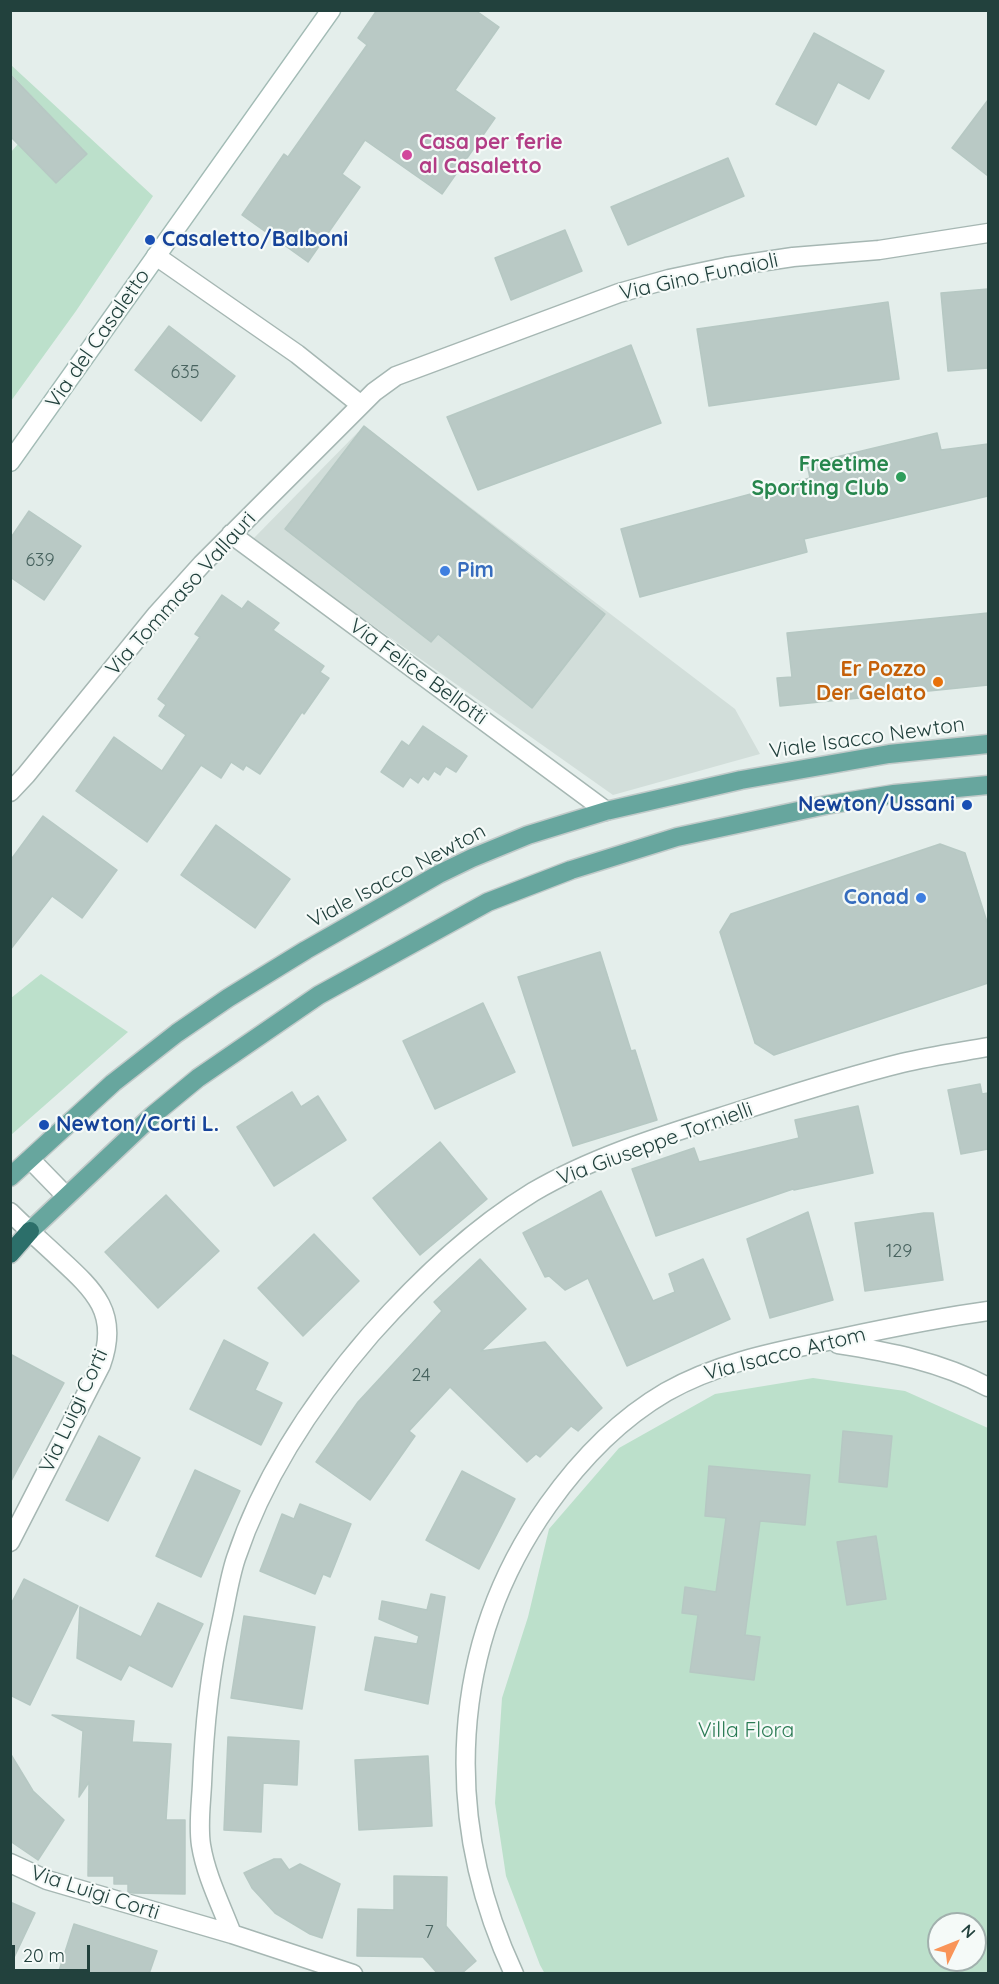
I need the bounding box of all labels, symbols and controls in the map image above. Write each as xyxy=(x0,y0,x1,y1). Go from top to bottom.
place label: Casa per ferie al Casaletto xyxy=(419,130,563,180)
marker: Casa per ferie al Casaletto xyxy=(400,148,414,162)
place label: Casaletto/Balboni xyxy=(162,227,348,253)
marker: Casaletto/Balboni xyxy=(143,233,157,247)
street label: Via Gino Funaioli xyxy=(617,248,781,306)
street label: Via del Casaletto xyxy=(40,264,156,414)
house number: 635 xyxy=(171,362,199,384)
place label: Freetime Sporting Club xyxy=(751,452,889,502)
marker: Freetime Sporting Club xyxy=(894,470,908,484)
street label: Via Tommaso Vallauri xyxy=(101,507,261,681)
house number: 639 xyxy=(25,550,55,572)
place label: Pim xyxy=(457,558,494,584)
marker: Pim xyxy=(438,564,452,578)
street label: Via Felice Bellotti xyxy=(344,613,492,731)
place label: Er Pozzo Der Gelato xyxy=(816,657,926,707)
marker: Er Pozzo Der Gelato xyxy=(931,675,945,689)
street label: Viale Isacco Newton xyxy=(768,712,966,764)
place label: Newton/Ussani xyxy=(798,792,955,818)
marker: Newton/Ussani xyxy=(960,798,974,812)
street label: Viale Isacco Newton xyxy=(304,819,490,933)
place label: Conad xyxy=(844,885,909,911)
marker: Conad xyxy=(914,891,928,905)
street label: Via Giuseppe Tornielli xyxy=(554,1097,756,1191)
place label: Newton/Corti L. xyxy=(56,1112,219,1138)
marker: Newton/Corti L. xyxy=(37,1118,51,1132)
house number: 129 xyxy=(886,1241,912,1263)
street label: Via Isacco Artom xyxy=(702,1322,868,1386)
street label: Via Luigi Corti xyxy=(34,1345,114,1477)
house number: 24 xyxy=(411,1365,431,1387)
park label: Villa Flora xyxy=(698,1718,794,1744)
street label: Via Luigi Corti xyxy=(27,1860,163,1926)
north arrow xyxy=(927,1912,987,1972)
text: N xyxy=(957,1920,980,1942)
house number: 7 xyxy=(424,1922,434,1944)
scale bar xyxy=(15,1933,93,1971)
text: 20 m xyxy=(23,1944,65,1967)

